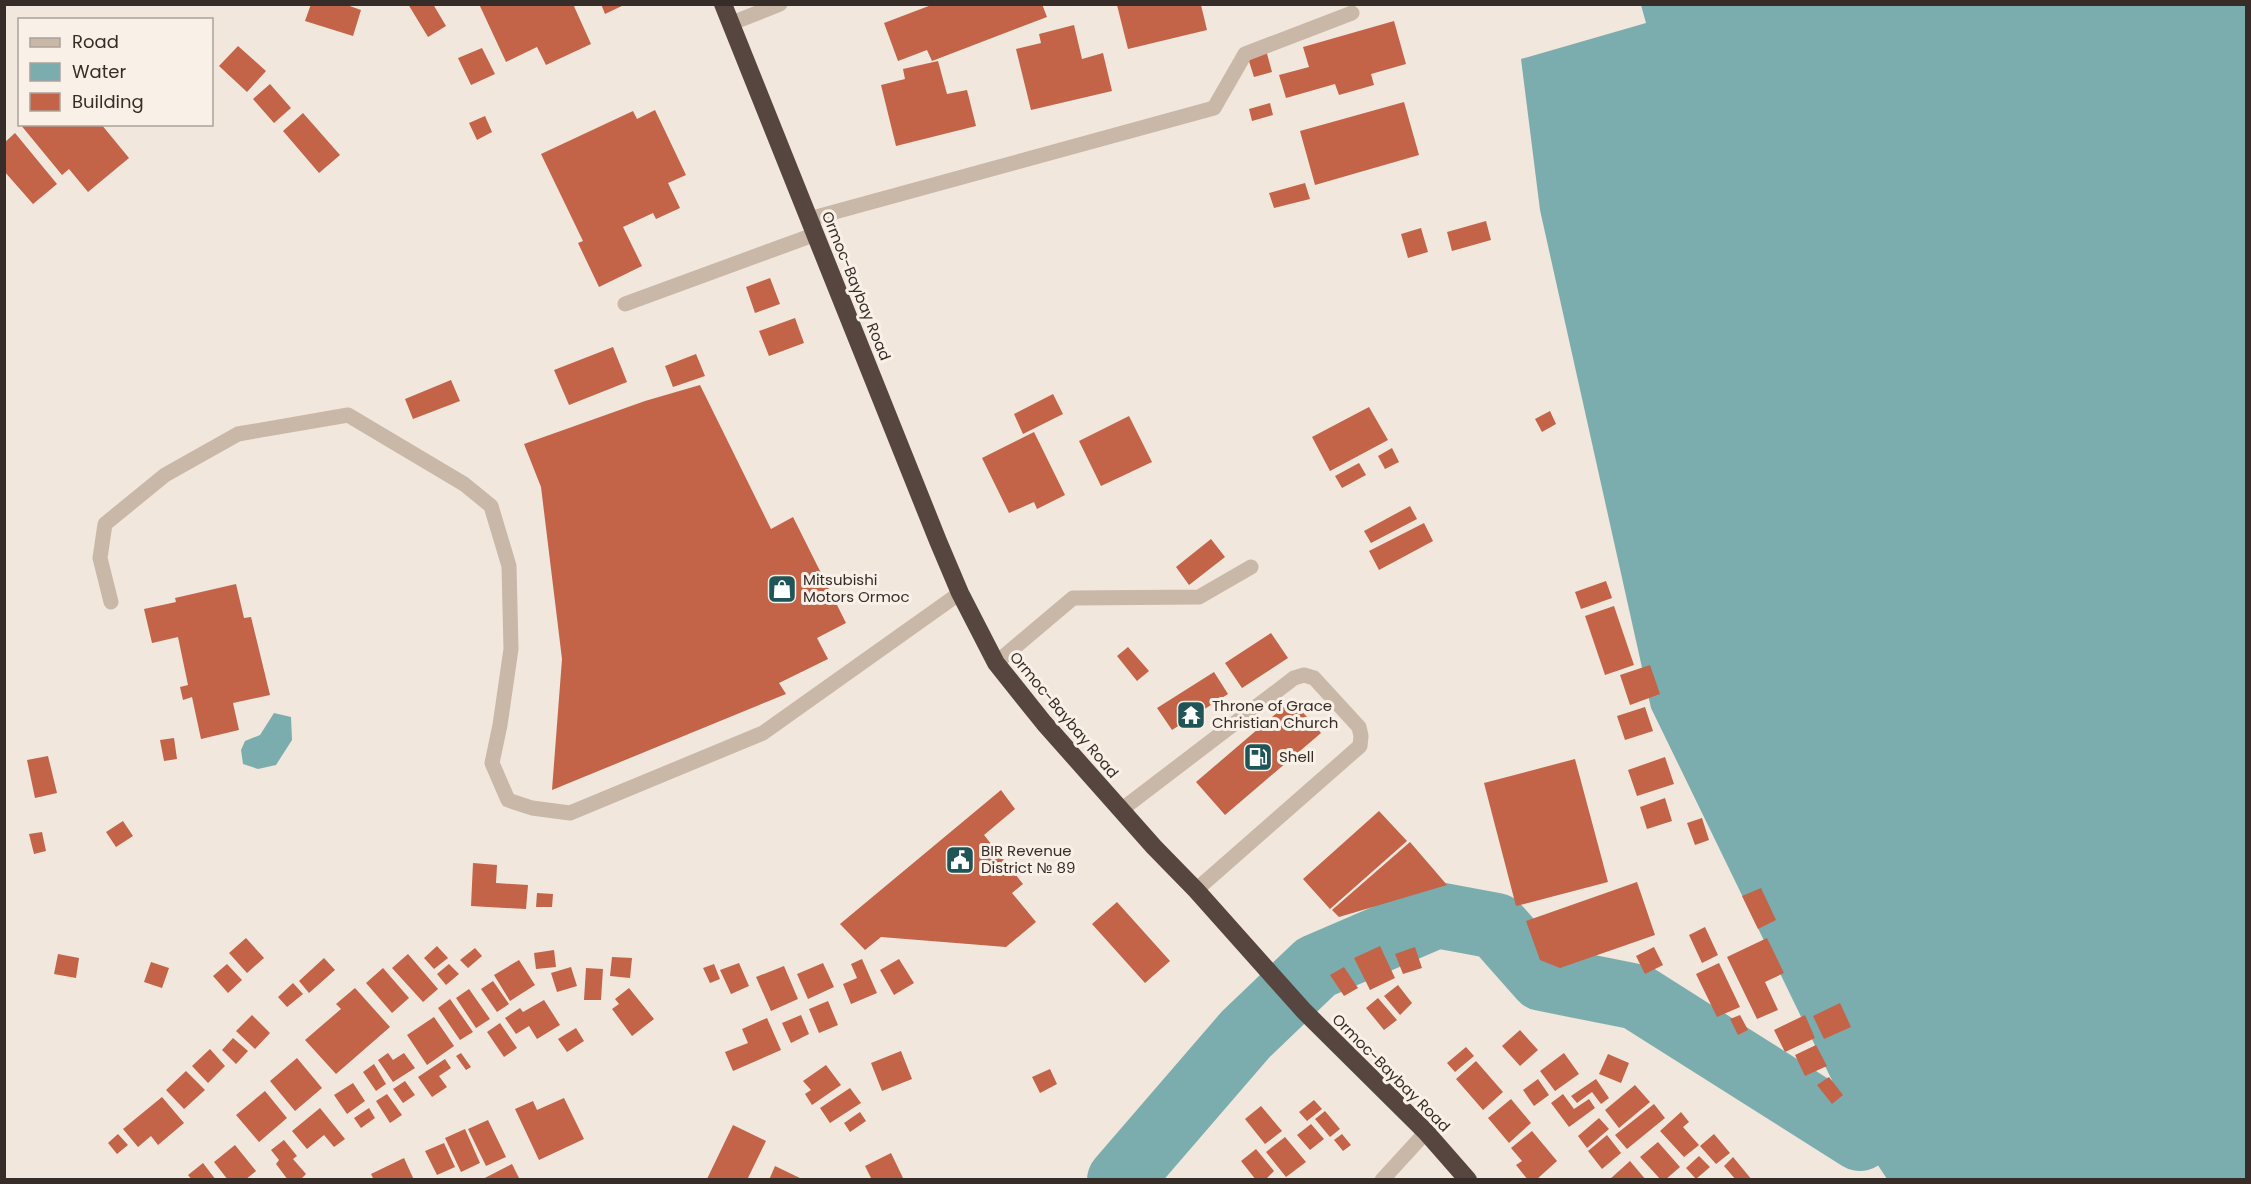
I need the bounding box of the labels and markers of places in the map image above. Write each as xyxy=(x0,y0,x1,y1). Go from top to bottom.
place label: Mitsubishi Motors Ormoc xyxy=(803,569,910,607)
shop icon: Mitsubishi Motors Ormoc xyxy=(766,573,798,605)
place label: Throne of Grace Christian Church xyxy=(1212,695,1338,733)
temple icon: Throne of Grace Christian Church xyxy=(1175,699,1207,731)
fuel station icon: Shell xyxy=(1242,741,1274,773)
place label: Shell xyxy=(1279,746,1314,767)
place label: BIR Revenue District № 89 xyxy=(981,840,1075,878)
public building icon: BIR Revenue District № 89 xyxy=(944,844,976,876)

